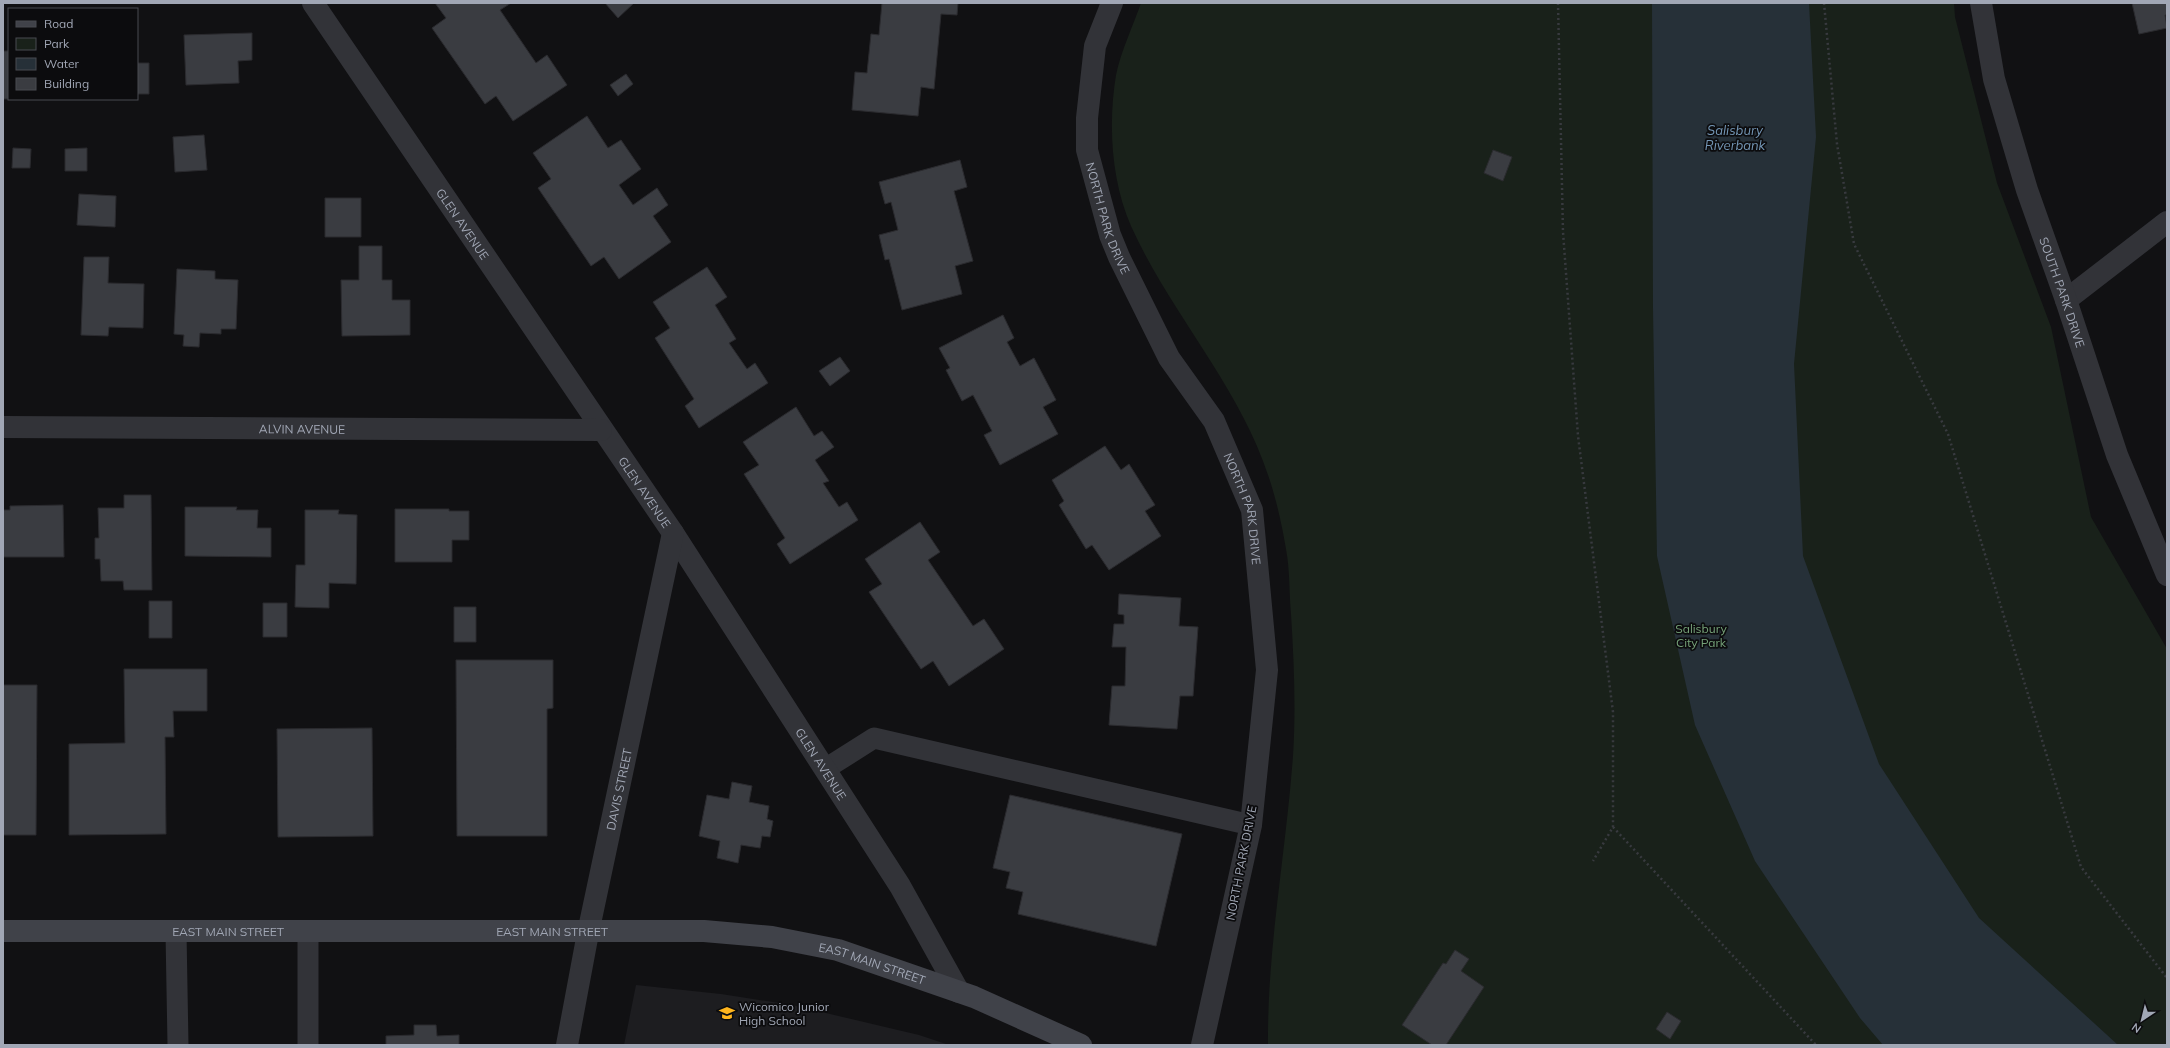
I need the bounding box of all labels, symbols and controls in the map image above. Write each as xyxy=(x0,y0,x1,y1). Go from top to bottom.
legend xyxy=(8,8,138,100)
text: Road xyxy=(44,16,73,31)
text: Park xyxy=(44,36,70,51)
text: Water xyxy=(44,56,80,71)
text: Building xyxy=(44,76,89,91)
water label: Salisbury Riverbank xyxy=(1705,122,1766,153)
street label: NORTH PARK DRIVE xyxy=(1083,161,1134,276)
street label: GLEN AVENUE xyxy=(434,185,493,262)
street label: SOUTH PARK DRIVE xyxy=(2037,235,2089,349)
street label: ALVIN AVENUE xyxy=(259,421,345,436)
street label: NORTH PARK DRIVE xyxy=(1221,450,1265,565)
street label: GLEN AVENUE xyxy=(616,453,675,530)
park label: Salisbury City Park xyxy=(1675,621,1727,650)
street label: GLEN AVENUE xyxy=(793,725,850,803)
street label: DAVIS STREET xyxy=(603,746,635,831)
street label: NORTH PARK DRIVE xyxy=(1223,804,1259,922)
street label: EAST MAIN STREET xyxy=(172,924,285,939)
street label: EAST MAIN STREET xyxy=(496,924,609,939)
street label: EAST MAIN STREET xyxy=(818,939,928,987)
place label: Wicomico Junior High School xyxy=(739,999,830,1028)
north arrow xyxy=(2122,1000,2162,1040)
school or university icon: Wicomico Junior High School xyxy=(718,1004,736,1022)
text: N xyxy=(2129,1020,2144,1036)

